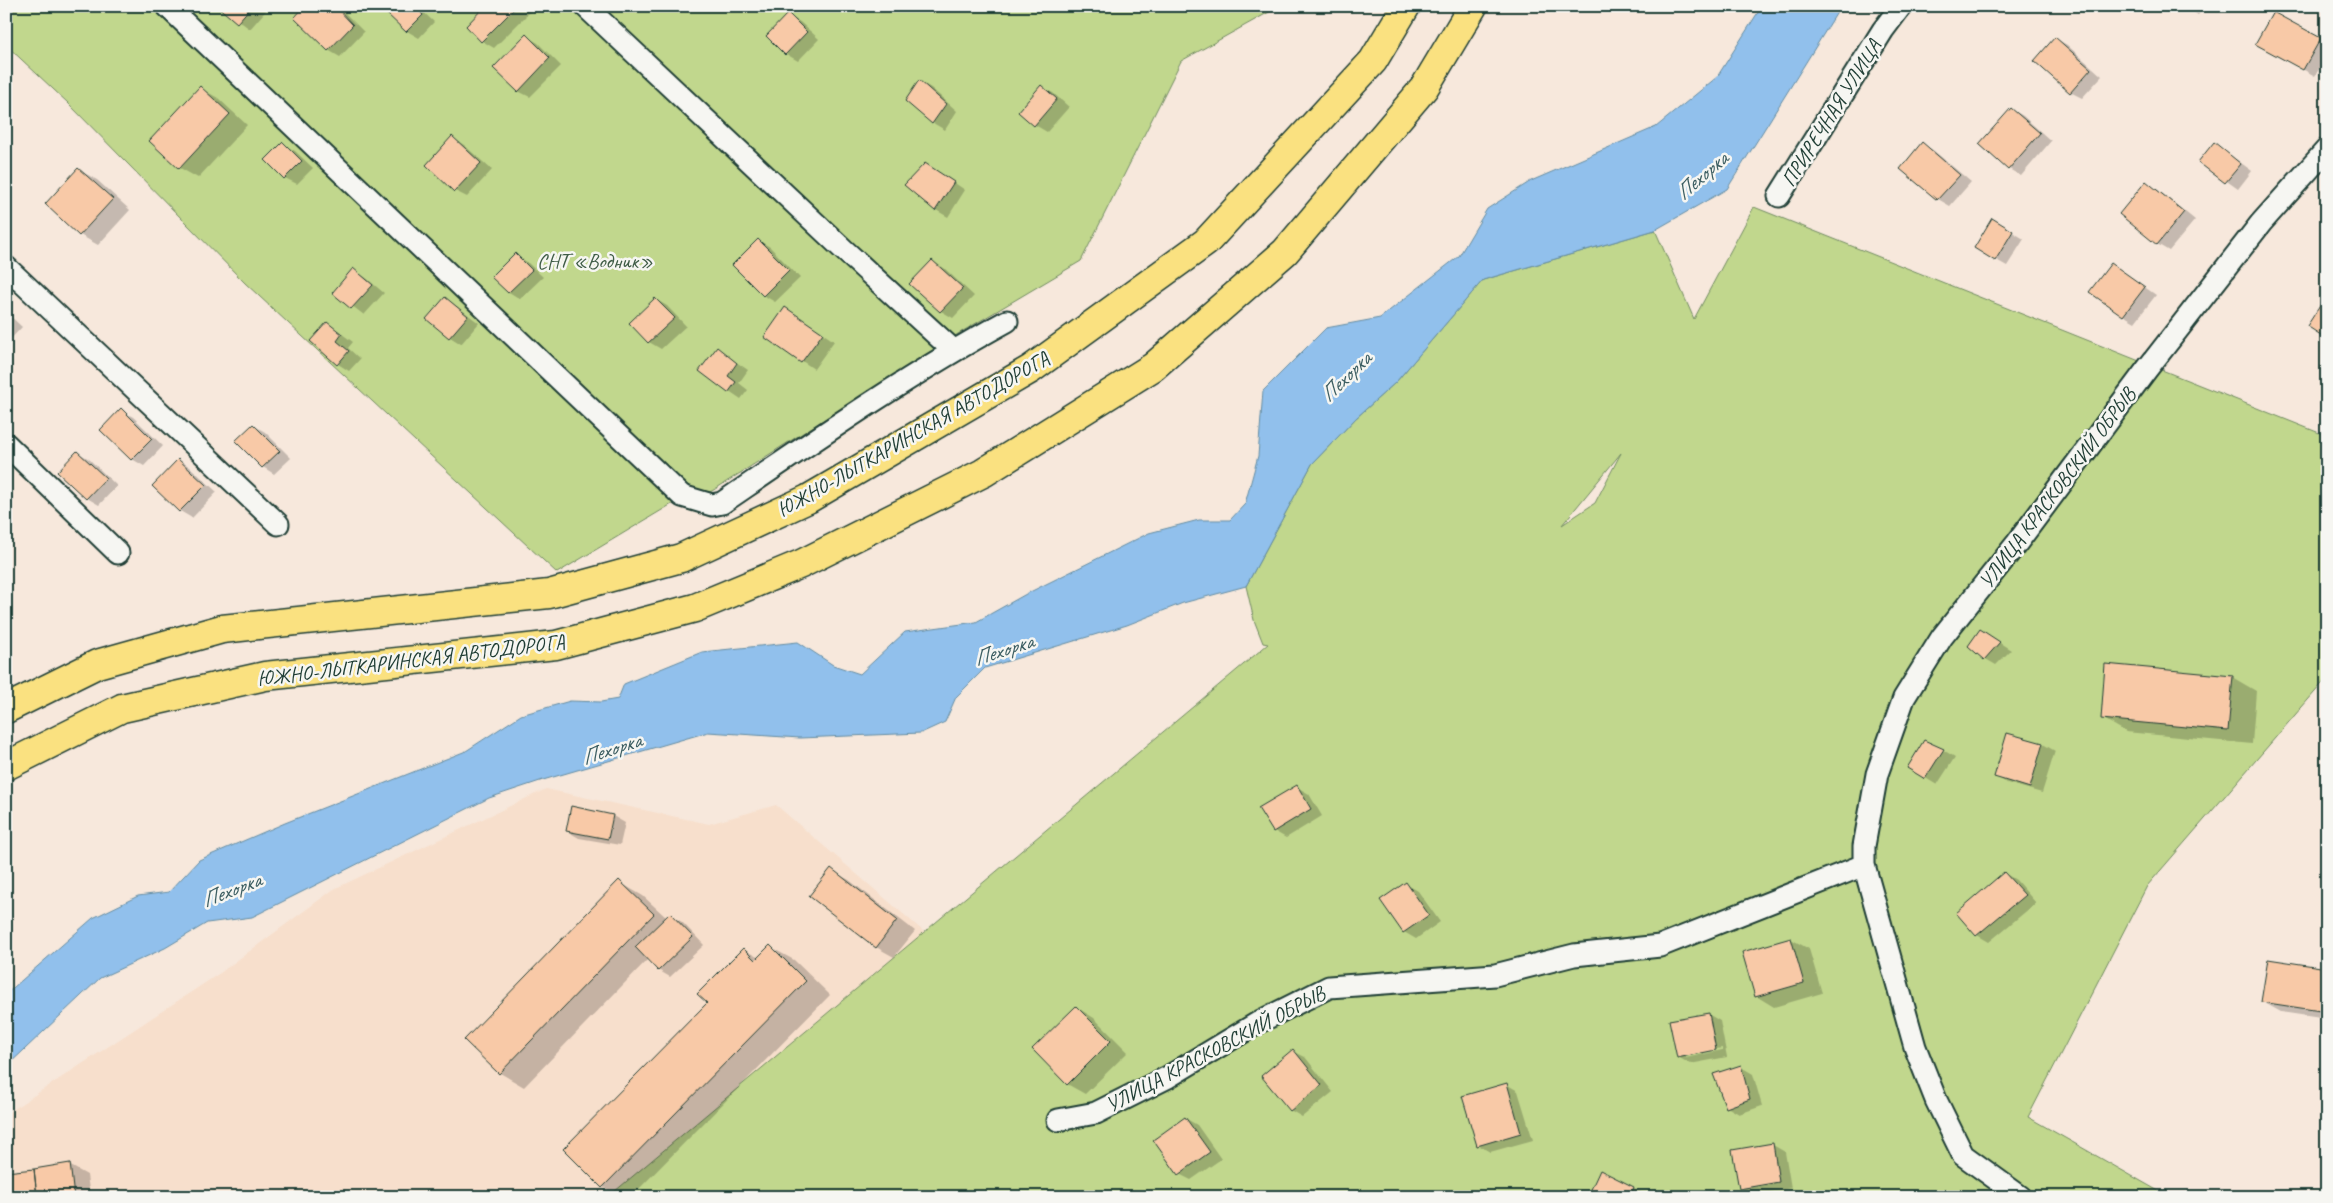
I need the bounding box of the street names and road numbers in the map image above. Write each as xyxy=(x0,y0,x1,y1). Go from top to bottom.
street label: ПРИРЕЧНАЯ УЛИЦА xyxy=(1775,33,1887,191)
street label: ЮЖНО-ЛЫТКАРИНСКАЯ АВТОДОРОГА xyxy=(772,345,1054,523)
street label: УЛИЦА КРАСКОВСКИЙ ОБРЫВ xyxy=(1973,381,2142,593)
street label: ЮЖНО-ЛЫТКАРИНСКАЯ АВТОДОРОГА xyxy=(256,628,567,692)
street label: УЛИЦА КРАСКОВСКИЙ ОБРЫВ xyxy=(1101,979,1331,1118)

